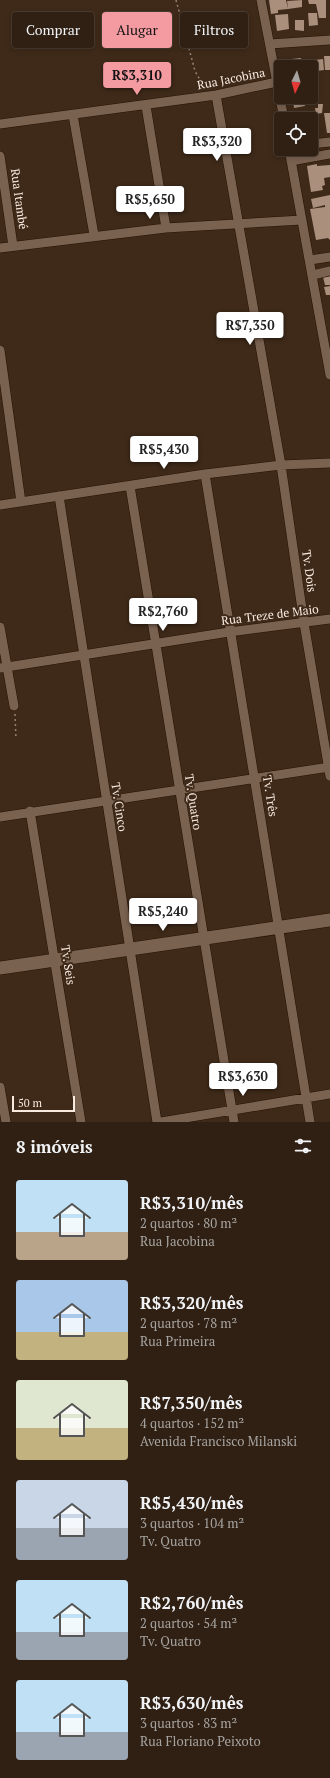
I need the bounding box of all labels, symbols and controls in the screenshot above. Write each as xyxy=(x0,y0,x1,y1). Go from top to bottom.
chip: Comprar xyxy=(12,12,94,48)
chip: Alugar xyxy=(102,12,172,48)
chip: Filtros xyxy=(180,12,248,48)
north arrow xyxy=(274,60,318,104)
map controls xyxy=(274,60,318,156)
pin: R$3,310 xyxy=(100,62,174,96)
street label: Rua Jacobina xyxy=(196,65,266,92)
text: R$3,310 xyxy=(112,66,162,84)
button: locate xyxy=(274,112,318,156)
pin: R$3,320 xyxy=(180,128,254,162)
text: R$3,320 xyxy=(192,132,242,150)
street label: Rua Itambé xyxy=(8,168,31,230)
pin: R$5,650 xyxy=(113,186,187,220)
text: R$5,650 xyxy=(125,190,175,208)
pin: R$7,350 xyxy=(213,312,287,346)
text: R$7,350 xyxy=(225,316,275,334)
pin: R$5,430 xyxy=(127,436,201,470)
text: R$5,430 xyxy=(139,440,189,458)
street label: Tv. Dois xyxy=(299,549,320,593)
pin: R$2,760 xyxy=(126,598,200,632)
street label: Rua Treze de Maio xyxy=(220,601,320,628)
text: R$2,760 xyxy=(138,602,188,620)
street label: Tv. Quatro xyxy=(182,773,205,831)
street label: Tv. Três xyxy=(260,774,281,818)
street label: Tv. Cinco xyxy=(108,781,131,833)
pin: R$5,240 xyxy=(126,898,200,932)
text: R$5,240 xyxy=(138,902,188,920)
street label: Tv. Seis xyxy=(58,944,79,986)
pin: R$3,630 xyxy=(206,1063,280,1097)
text: R$3,630 xyxy=(218,1067,268,1085)
scale bar xyxy=(12,1094,75,1113)
text: 50 m xyxy=(18,1096,42,1110)
text: 8 imóveis xyxy=(16,1135,93,1158)
icon: filters xyxy=(292,1135,314,1157)
text: R$3,310/mês xyxy=(140,1191,243,1214)
icon: home xyxy=(48,1196,96,1244)
text: 2 quartos · 80 m² xyxy=(140,1214,237,1232)
text: Rua Jacobina xyxy=(140,1232,215,1250)
text: R$3,320/mês xyxy=(140,1291,243,1314)
icon: home xyxy=(48,1296,96,1344)
text: 2 quartos · 78 m² xyxy=(140,1314,237,1332)
text: Rua Primeira xyxy=(140,1332,215,1350)
text: R$7,350/mês xyxy=(140,1391,243,1414)
icon: home xyxy=(48,1396,96,1444)
text: 4 quartos · 152 m² xyxy=(140,1414,244,1432)
text: Avenida Francisco Milanski xyxy=(140,1432,297,1450)
text: R$5,430/mês xyxy=(140,1491,243,1514)
icon: home xyxy=(48,1496,96,1544)
text: 3 quartos · 104 m² xyxy=(140,1514,244,1532)
text: Tv. Quatro xyxy=(140,1532,201,1550)
text: R$2,760/mês xyxy=(140,1591,243,1614)
icon: home xyxy=(48,1596,96,1644)
text: 2 quartos · 54 m² xyxy=(140,1614,237,1632)
text: Tv. Quatro xyxy=(140,1632,201,1650)
text: R$3,630/mês xyxy=(140,1691,243,1714)
icon: home xyxy=(48,1696,96,1744)
text: 3 quartos · 83 m² xyxy=(140,1714,237,1732)
text: Rua Floriano Peixoto xyxy=(140,1732,261,1750)

